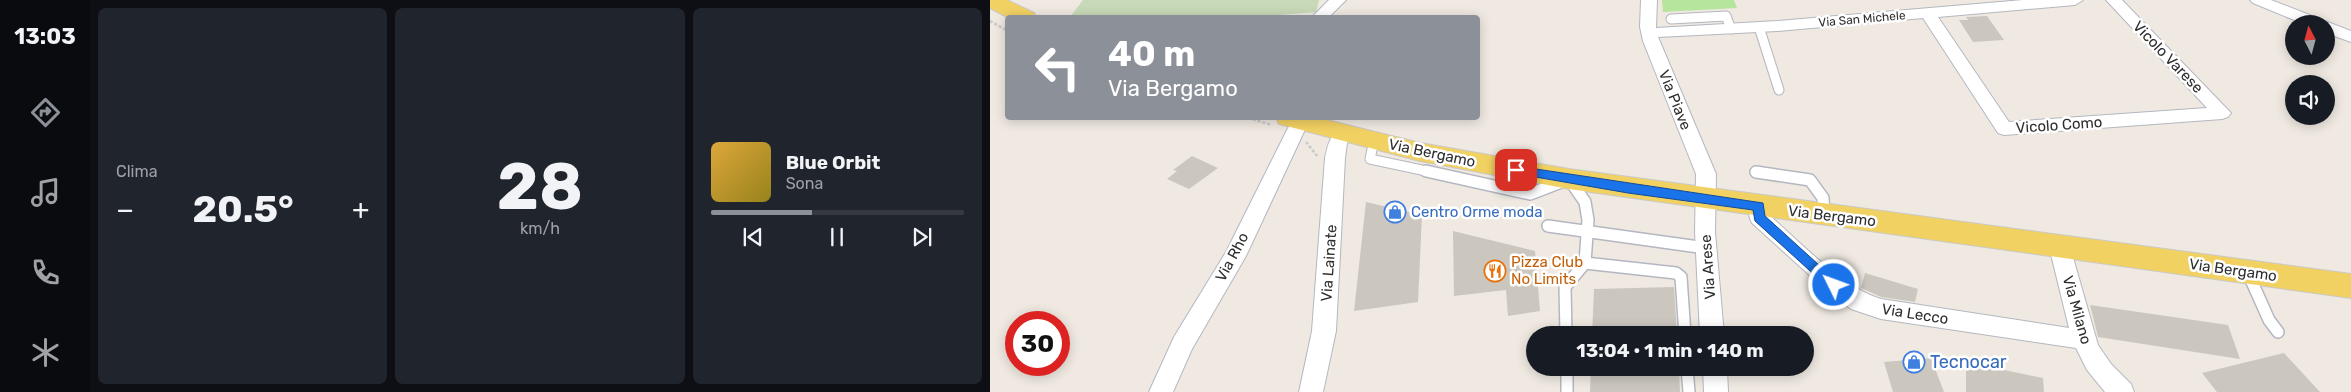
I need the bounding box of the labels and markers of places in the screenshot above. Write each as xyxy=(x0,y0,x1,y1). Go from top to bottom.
pin xyxy=(1495,149,1537,191)
shop icon: Centro Orme moda xyxy=(1383,200,1407,224)
place label: Centro Orme moda xyxy=(1411,203,1543,221)
place label: Pizza Club No Limits xyxy=(1511,253,1583,288)
restaurant icon: Pizza Club No Limits xyxy=(1483,259,1507,283)
shop icon: Tecnocar xyxy=(1902,350,1926,374)
place label: Tecnocar xyxy=(1930,351,2007,373)

